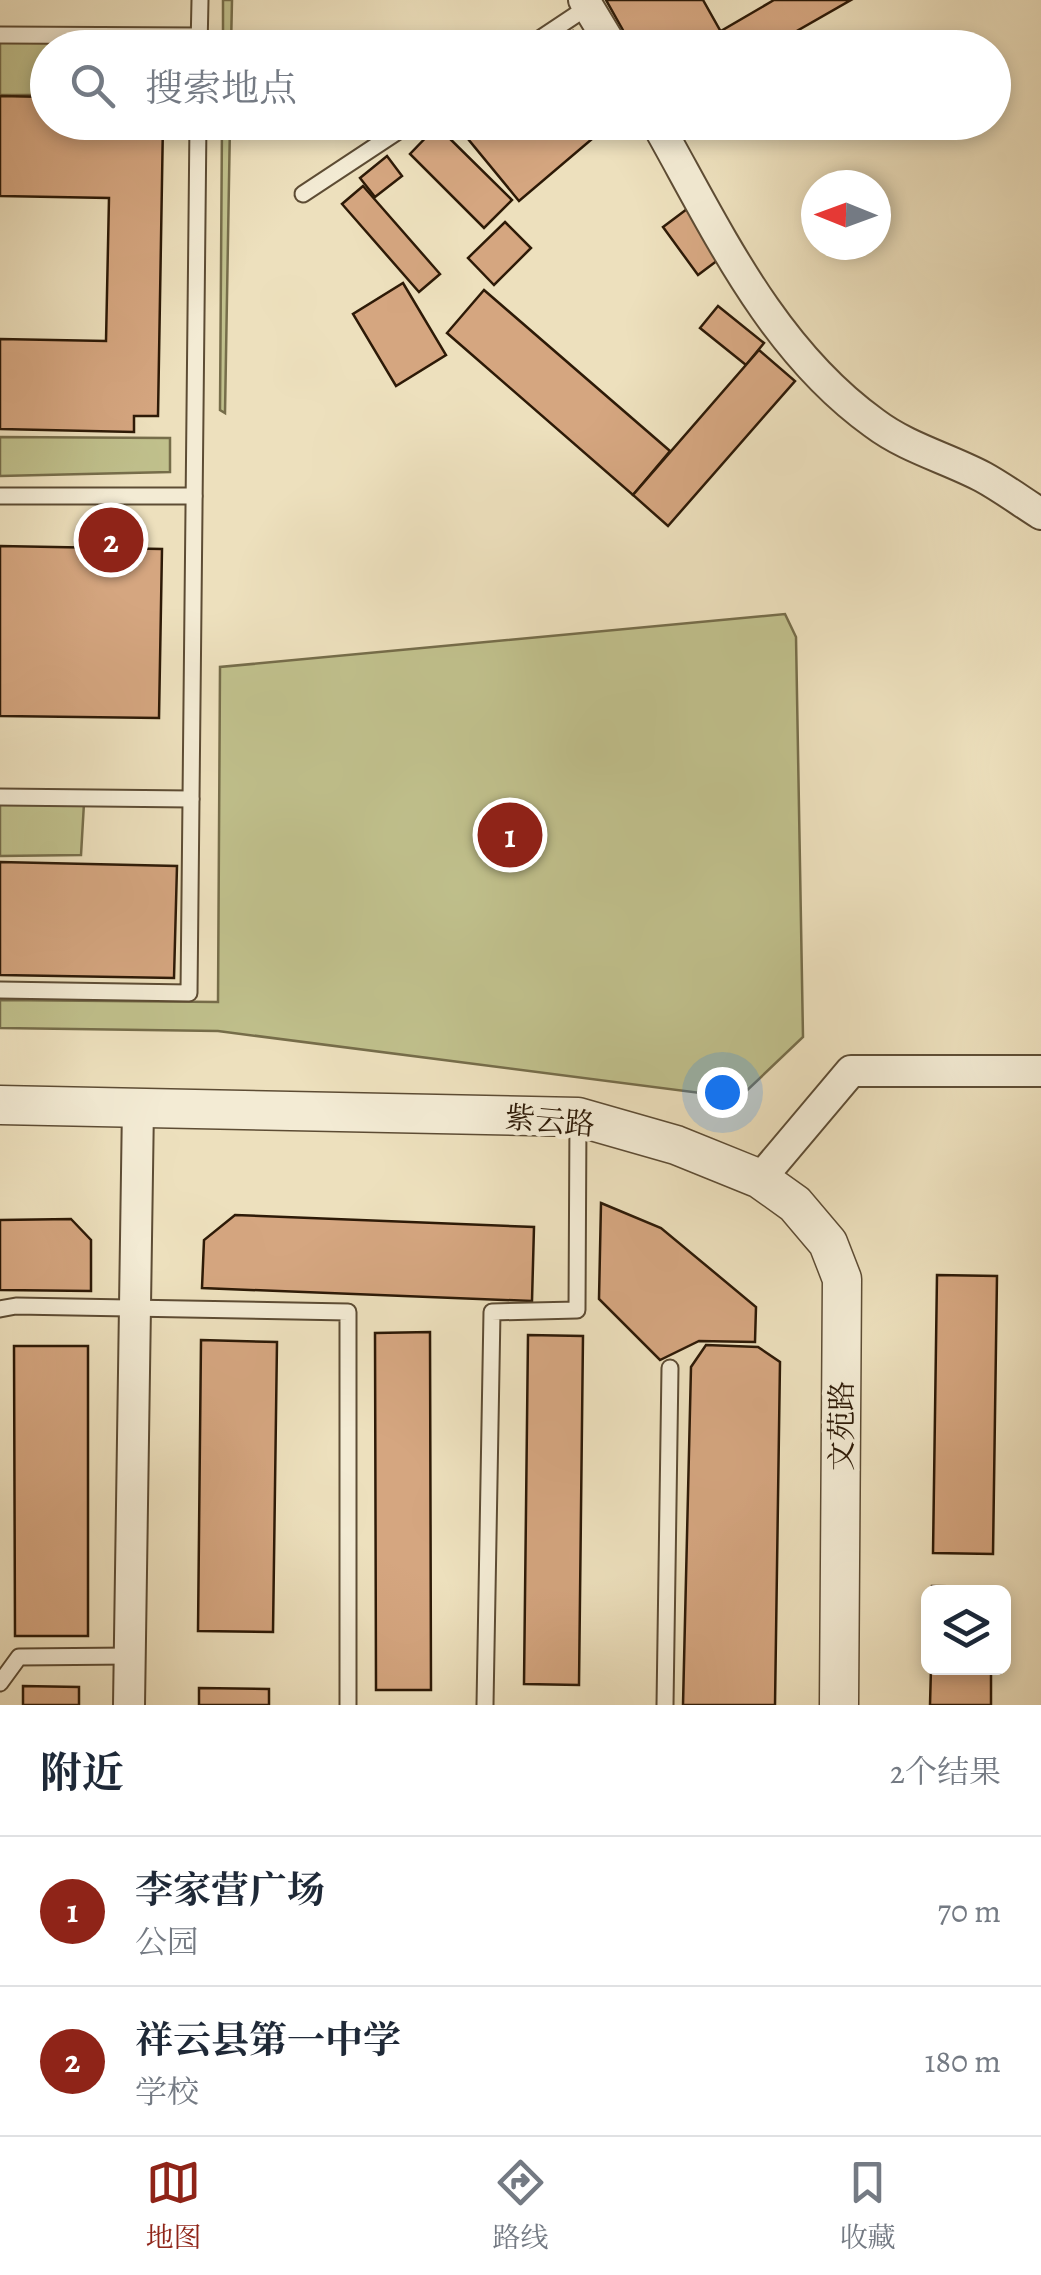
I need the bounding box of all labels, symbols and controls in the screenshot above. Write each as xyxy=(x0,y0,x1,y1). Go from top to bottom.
search box xyxy=(30,30,1011,140)
icon: search xyxy=(65,58,120,113)
text: 搜索地点 xyxy=(145,62,297,114)
north arrow xyxy=(801,170,891,260)
pin: 2 xyxy=(78,502,144,578)
pin: 1 xyxy=(478,798,542,872)
your location xyxy=(697,1067,748,1118)
street label: 紫云路 xyxy=(503,1097,597,1145)
street label: 文苑路 xyxy=(822,1381,862,1471)
map controls xyxy=(921,1585,1011,1675)
button: layers xyxy=(921,1585,1011,1675)
text: 附近 xyxy=(40,1744,124,1801)
text: 2个结果 xyxy=(890,1750,1001,1794)
text: 李家营广场 xyxy=(135,1864,325,1916)
text: 1 xyxy=(67,1889,78,1933)
text: 70 m xyxy=(938,1889,1001,1933)
text: 公园 xyxy=(135,1920,199,1964)
text: 祥云县第一中学 xyxy=(135,2014,401,2066)
text: 2 xyxy=(65,2039,80,2083)
text: 180 m xyxy=(925,2039,1001,2083)
text: 学校 xyxy=(135,2070,199,2114)
tab: 地图 xyxy=(145,2155,202,2257)
tab: 路线 xyxy=(492,2155,549,2257)
tab: 收藏 xyxy=(839,2155,896,2257)

